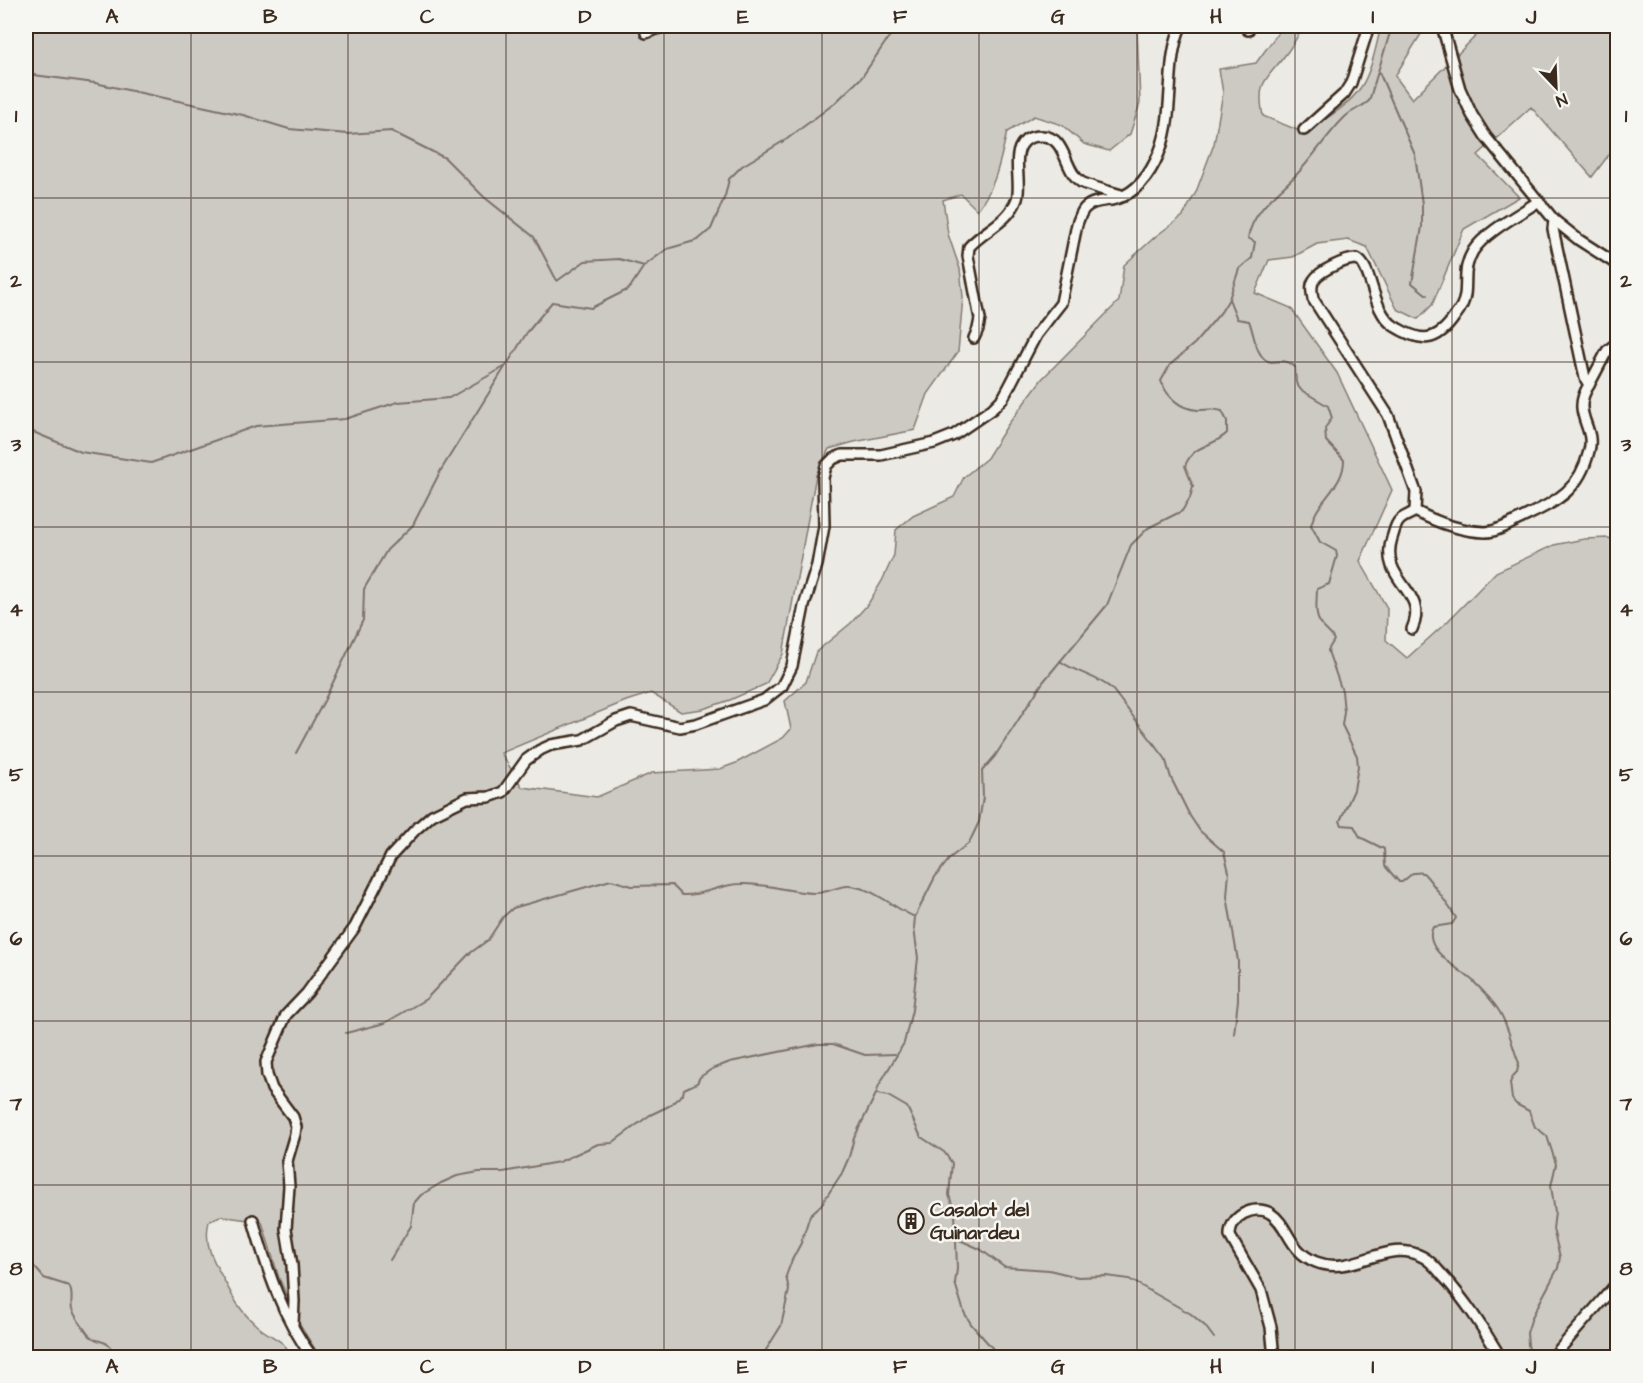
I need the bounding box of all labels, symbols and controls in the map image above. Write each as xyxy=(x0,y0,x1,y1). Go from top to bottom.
text: A xyxy=(106,3,119,31)
text: B xyxy=(263,3,278,31)
text: C xyxy=(420,3,435,31)
text: D xyxy=(579,3,592,31)
text: E xyxy=(737,3,749,31)
text: F xyxy=(893,3,908,31)
text: G xyxy=(1051,3,1065,31)
text: H xyxy=(1210,3,1222,31)
text: I xyxy=(1371,3,1375,31)
text: J xyxy=(1525,3,1537,31)
north arrow xyxy=(1526,57,1586,117)
text: N xyxy=(1553,88,1570,112)
text: 1 xyxy=(15,102,18,130)
text: 1 xyxy=(1625,102,1628,130)
text: 2 xyxy=(9,267,22,295)
text: 2 xyxy=(1619,267,1632,295)
text: 3 xyxy=(10,431,22,459)
text: 3 xyxy=(1620,431,1632,459)
text: 4 xyxy=(9,596,23,624)
text: 4 xyxy=(1619,596,1633,624)
text: 5 xyxy=(9,761,24,789)
text: 5 xyxy=(1619,761,1634,789)
text: 6 xyxy=(10,925,23,953)
text: 6 xyxy=(1620,925,1633,953)
text: 7 xyxy=(9,1090,23,1118)
text: 7 xyxy=(1619,1090,1633,1118)
place label: Casalot del Guinardeu xyxy=(930,1196,1029,1247)
building icon: Casalot del Guinardeu xyxy=(896,1206,926,1236)
text: 8 xyxy=(10,1255,23,1283)
text: 8 xyxy=(1620,1255,1633,1283)
text: A xyxy=(106,1353,119,1381)
text: B xyxy=(263,1353,278,1381)
text: C xyxy=(420,1353,435,1381)
text: D xyxy=(579,1353,592,1381)
text: E xyxy=(737,1353,749,1381)
text: F xyxy=(893,1353,908,1381)
text: G xyxy=(1051,1353,1065,1381)
text: H xyxy=(1210,1353,1222,1381)
text: I xyxy=(1371,1353,1375,1381)
text: J xyxy=(1525,1353,1537,1381)

